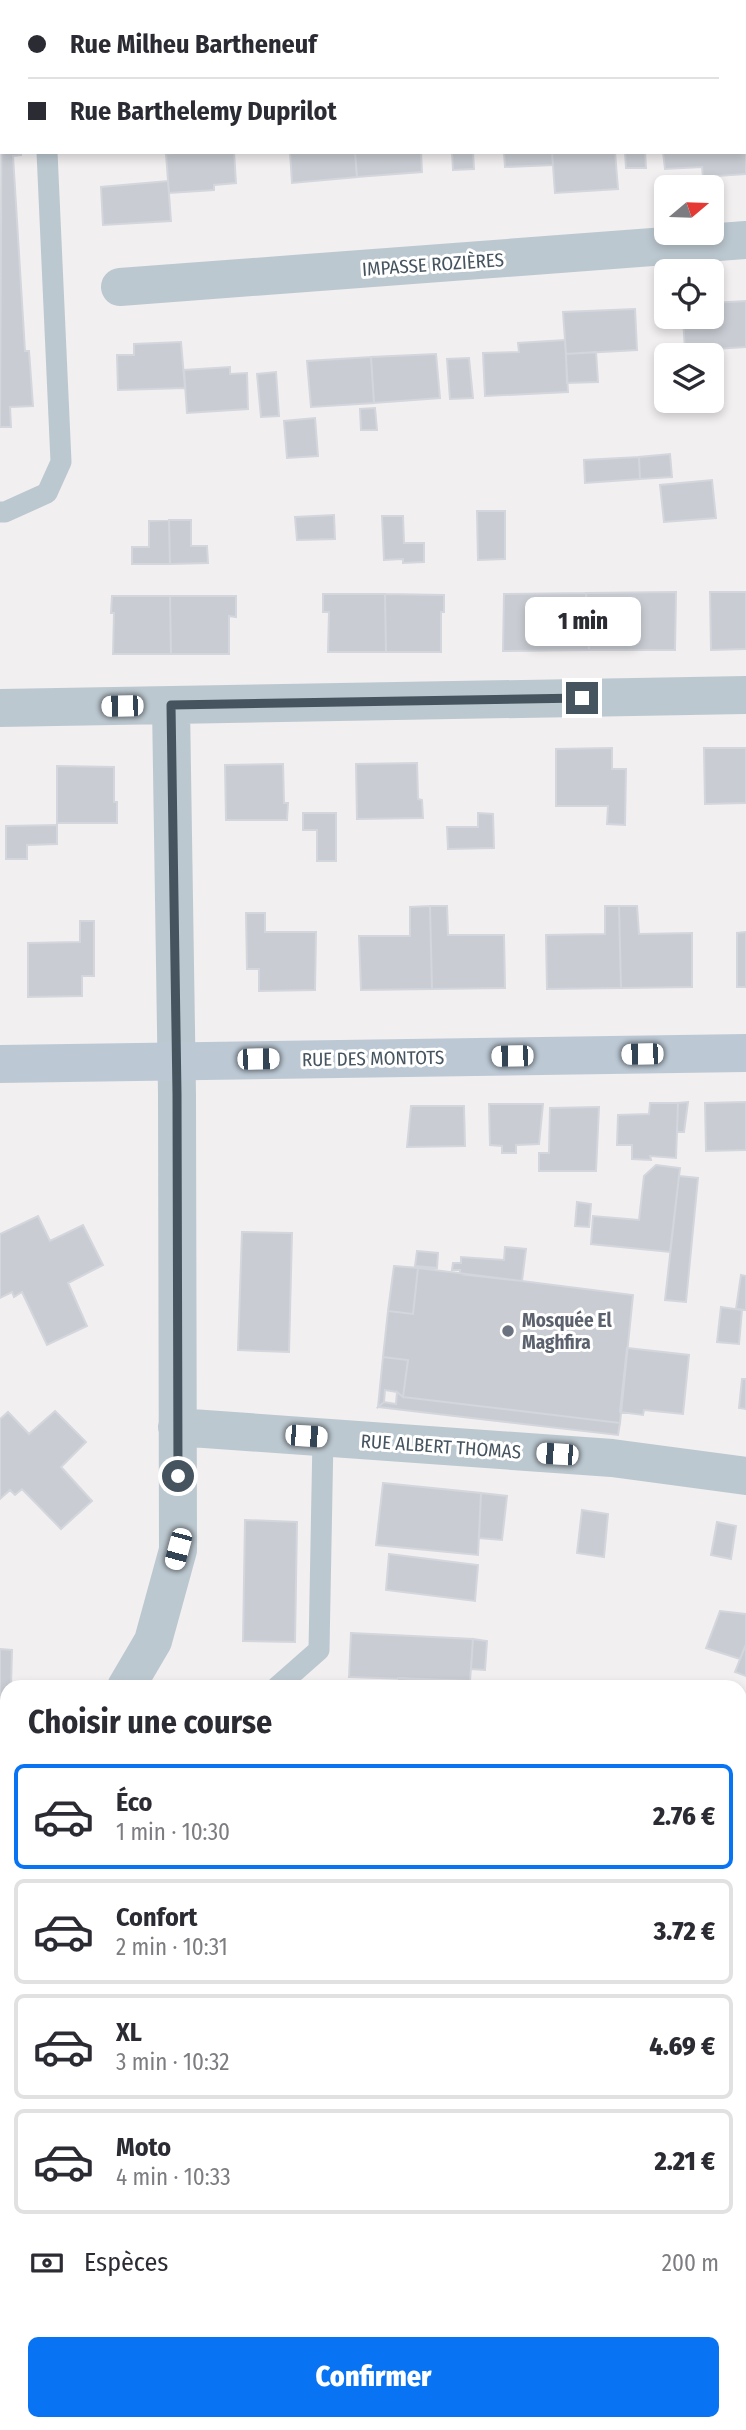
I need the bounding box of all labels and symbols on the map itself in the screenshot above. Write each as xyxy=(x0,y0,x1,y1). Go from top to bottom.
north arrow xyxy=(654,175,724,245)
street label: IMPASSE ROZIÈRES xyxy=(361,248,505,281)
callout: 1 min xyxy=(524,596,640,646)
route end xyxy=(566,682,598,714)
car xyxy=(101,695,144,717)
car xyxy=(621,1043,664,1065)
car xyxy=(491,1045,534,1067)
street label: RUE DES MONTOTS xyxy=(302,1046,444,1071)
car xyxy=(237,1048,280,1070)
place label: Mosquée El Maghfira xyxy=(522,1309,612,1354)
marker: Mosquée El Maghfira xyxy=(500,1323,516,1339)
car xyxy=(285,1424,328,1448)
street label: RUE ALBERT THOMAS xyxy=(360,1429,522,1464)
car xyxy=(536,1442,579,1466)
route start xyxy=(162,1460,194,1492)
car xyxy=(163,1526,194,1572)

